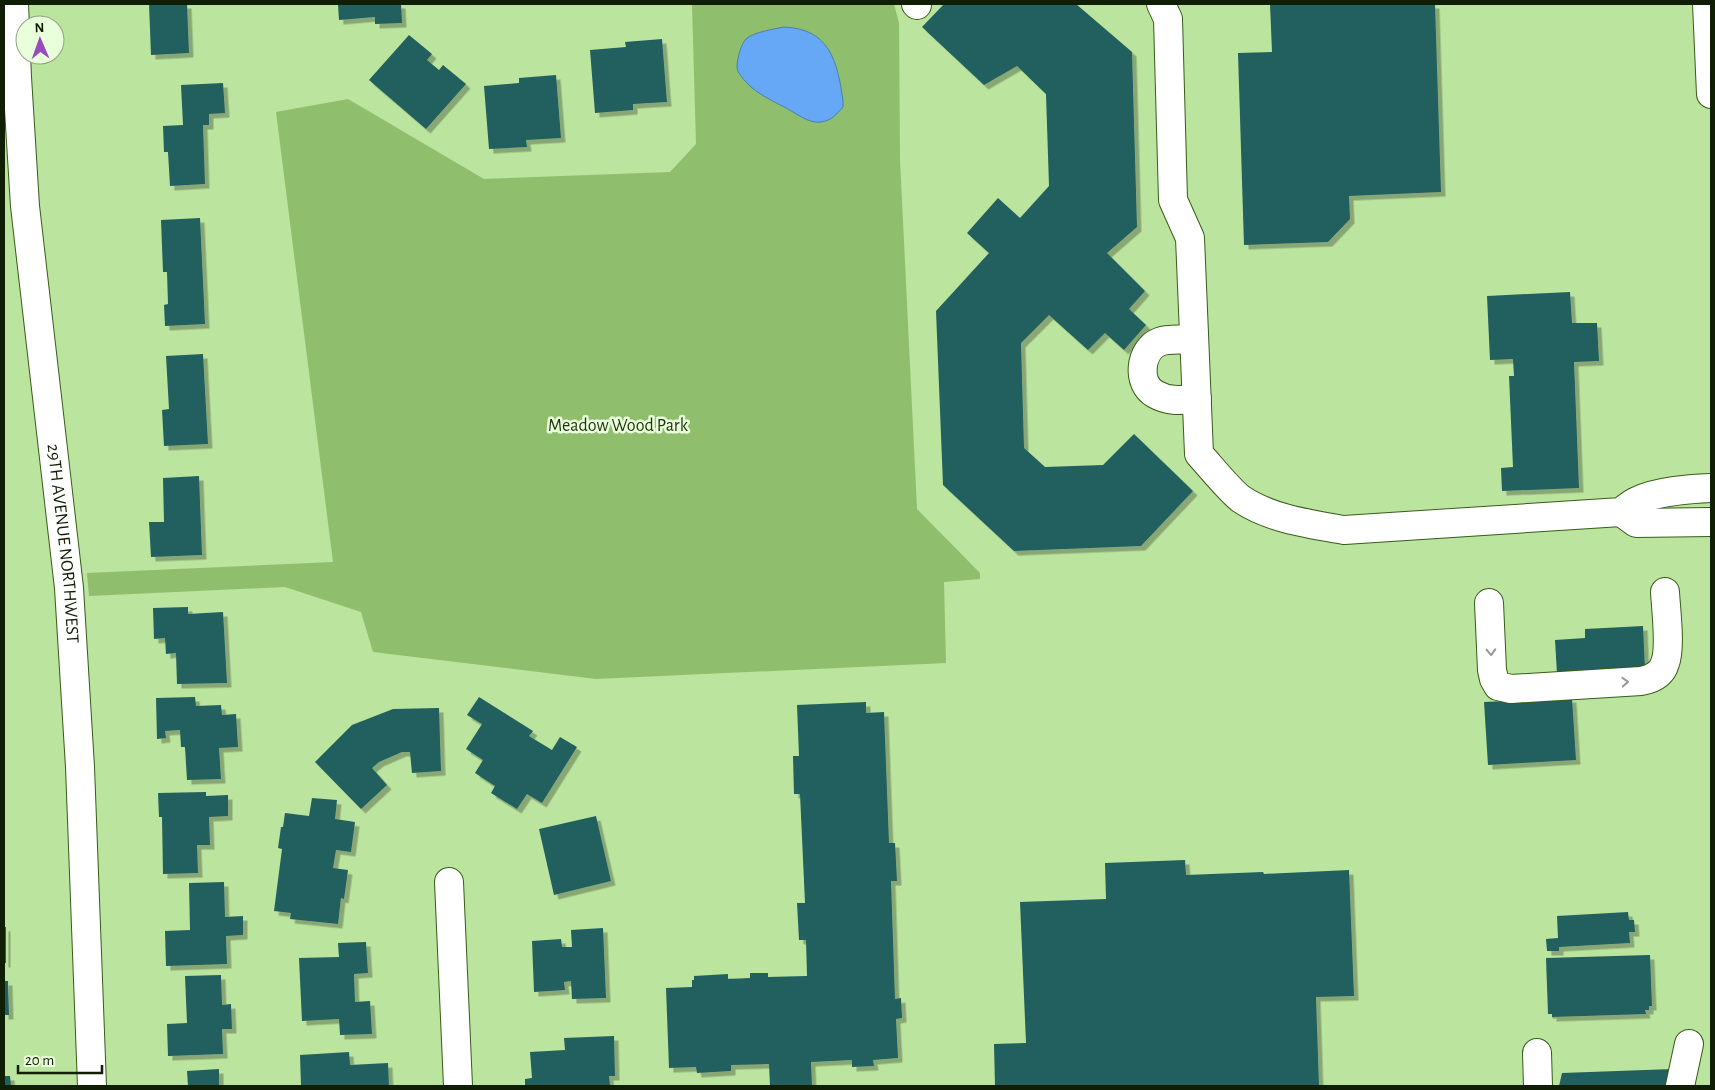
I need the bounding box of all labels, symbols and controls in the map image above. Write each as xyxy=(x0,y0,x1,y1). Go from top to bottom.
north arrow xyxy=(15,15,65,65)
text: N xyxy=(34,21,45,35)
park label: Meadow Wood Park xyxy=(548,417,689,435)
street label: 29TH AVENUE NORTHWEST xyxy=(43,443,81,644)
one-way arrow xyxy=(1486,648,1496,656)
one-way arrow xyxy=(1621,677,1629,688)
scale bar xyxy=(18,1042,101,1074)
text: 20 m xyxy=(25,1053,54,1068)

